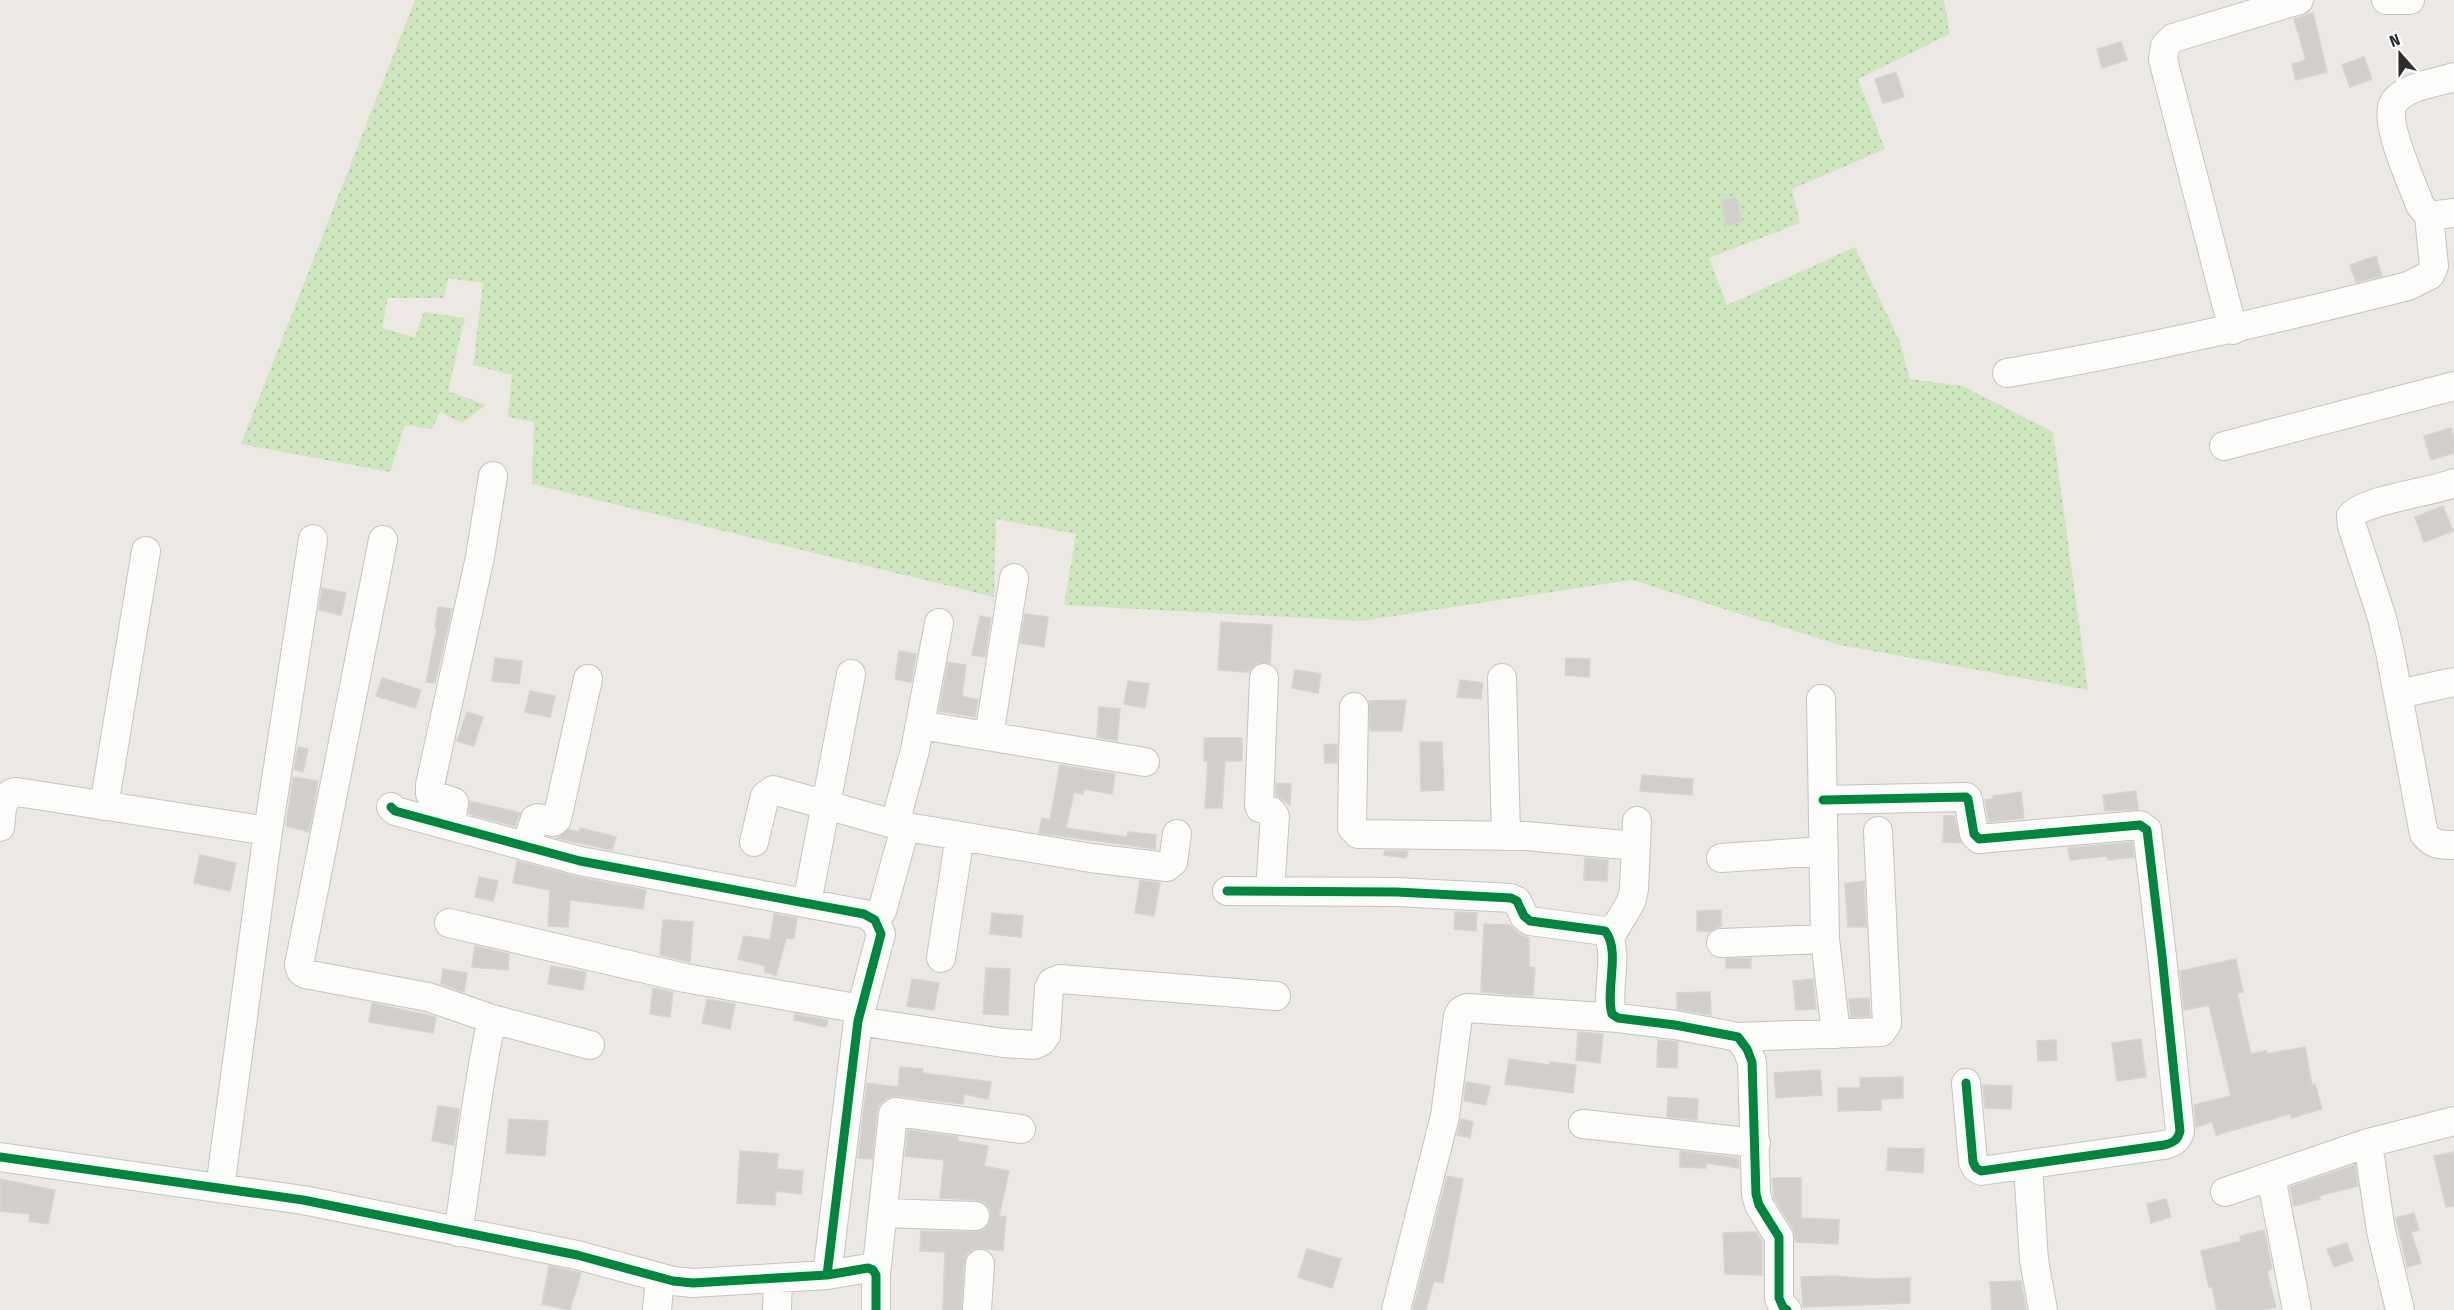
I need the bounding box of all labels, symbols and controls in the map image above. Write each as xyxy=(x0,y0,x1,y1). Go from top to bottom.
north arrow xyxy=(2370,24,2430,84)
text: N xyxy=(2387,30,2403,51)

